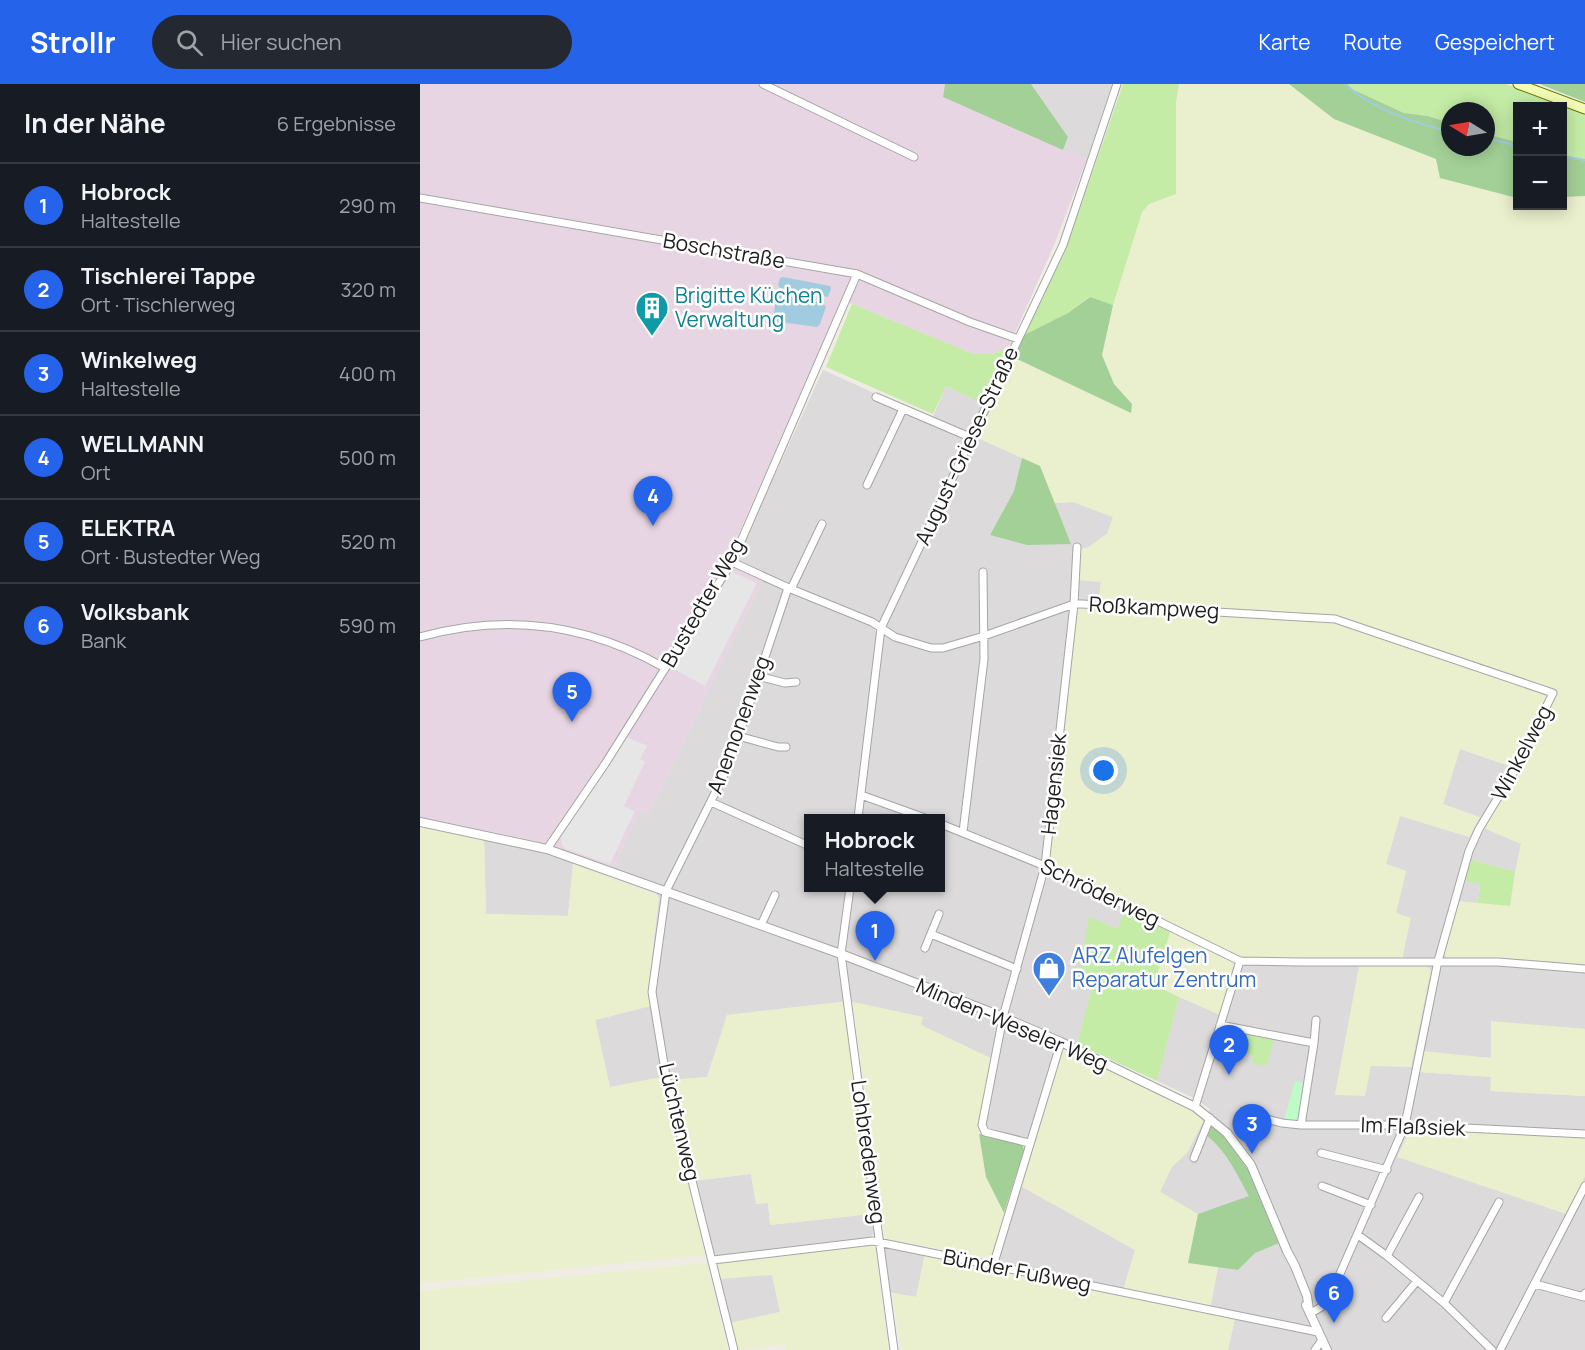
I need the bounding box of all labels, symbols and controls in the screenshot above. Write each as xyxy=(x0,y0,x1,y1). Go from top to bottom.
search box xyxy=(152,15,572,69)
text: Strollr xyxy=(30,23,116,61)
icon: search xyxy=(173,26,206,59)
text: Hier suchen xyxy=(221,27,341,57)
text: Karte xyxy=(1259,28,1311,56)
text: Route xyxy=(1344,28,1402,56)
text: Gespeichert xyxy=(1435,28,1555,56)
north arrow xyxy=(1441,102,1495,156)
map controls xyxy=(1513,102,1567,210)
button: + xyxy=(1513,102,1567,156)
text: In der Nähe xyxy=(24,105,166,141)
text: 6 Ergebnisse xyxy=(277,110,396,137)
button: − xyxy=(1513,156,1567,210)
text: Hobrock xyxy=(81,177,171,207)
text: 1 xyxy=(39,192,48,219)
text: 290 m xyxy=(339,192,396,219)
text: Haltestelle xyxy=(81,207,181,234)
street label: Boschstraße xyxy=(661,226,787,275)
text: Tischlerei Tappe xyxy=(81,261,255,291)
text: 2 xyxy=(38,276,49,303)
text: 320 m xyxy=(340,276,396,303)
place label: Brigitte Küchen Verwaltung xyxy=(675,281,822,333)
building icon: Brigitte Küchen Verwaltung xyxy=(634,290,670,337)
text: Ort · Tischlerweg xyxy=(81,291,235,318)
street label: August-Griese-Straße xyxy=(908,342,1024,549)
text: Winkelweg xyxy=(81,345,197,375)
text: 3 xyxy=(38,360,49,387)
text: 400 m xyxy=(339,360,396,387)
text: Haltestelle xyxy=(81,375,181,402)
text: WELLMANN xyxy=(81,429,204,459)
text: 4 xyxy=(37,444,50,471)
text: 500 m xyxy=(339,444,396,471)
text: Ort xyxy=(81,459,111,486)
pin: 4 xyxy=(634,476,672,526)
text: ELEKTRA xyxy=(81,513,175,543)
text: 5 xyxy=(38,528,49,555)
text: 520 m xyxy=(340,528,396,555)
street label: Bustedter Weg xyxy=(654,533,750,672)
text: Ort · Bustedter Weg xyxy=(81,543,261,570)
street label: Roßkampweg xyxy=(1088,590,1220,624)
text: Volksbank xyxy=(81,597,189,627)
text: 6 xyxy=(37,612,50,639)
text: 590 m xyxy=(339,612,396,639)
text: Bank xyxy=(81,627,126,654)
street label: Anemonenweg xyxy=(700,652,776,798)
pin: 5 xyxy=(552,672,592,722)
street label: Winkelweg xyxy=(1484,700,1558,805)
street label: Hagensiek xyxy=(1034,731,1072,836)
your location xyxy=(1089,756,1118,785)
popup xyxy=(804,814,945,892)
text: Hobrock xyxy=(825,825,914,855)
street label: Schröderweg xyxy=(1036,851,1165,933)
text: Haltestelle xyxy=(825,855,924,882)
pin: 1 xyxy=(856,912,894,961)
place label: ARZ Alufelgen Reparatur Zentrum xyxy=(1072,941,1256,993)
shop icon: ARZ Alufelgen Reparatur Zentrum xyxy=(1031,950,1067,997)
street label: Minden-Weseler Weg xyxy=(912,971,1113,1077)
pin: 2 xyxy=(1210,1026,1248,1075)
street label: Lüchtenweg xyxy=(653,1060,707,1183)
street label: Lohbredenweg xyxy=(845,1078,893,1226)
pin: 3 xyxy=(1232,1104,1272,1154)
street label: Im Flaßsiek xyxy=(1360,1110,1467,1142)
street label: Bünder Fußweg xyxy=(941,1242,1094,1298)
pin: 6 xyxy=(1314,1274,1354,1323)

